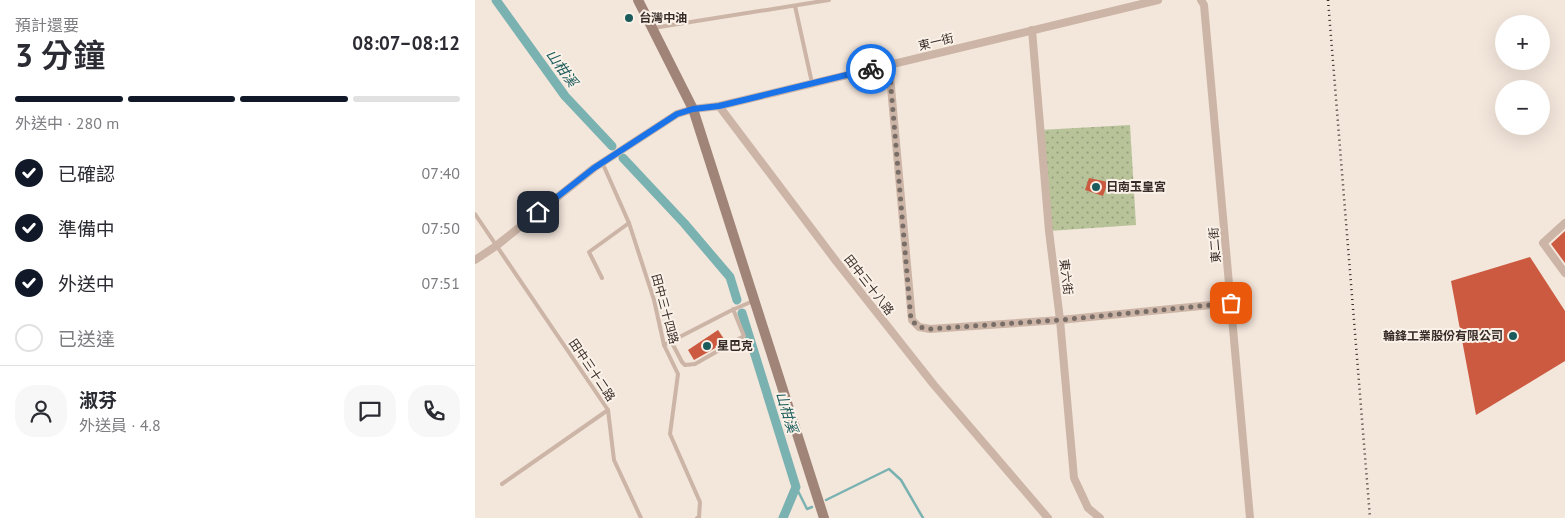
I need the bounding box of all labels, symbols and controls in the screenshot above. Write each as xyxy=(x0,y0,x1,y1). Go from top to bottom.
place label: 台灣中油 xyxy=(639,10,687,25)
marker: 台灣中油 xyxy=(623,12,635,24)
text: 預計還要 xyxy=(15,15,79,35)
map controls xyxy=(1495,15,1550,135)
button: + xyxy=(1495,15,1550,70)
street label: 東一街 xyxy=(917,30,955,53)
text: 08:07–08:12 xyxy=(352,31,460,55)
text: 3 分鐘 xyxy=(15,34,105,76)
courier xyxy=(846,44,896,94)
water label: 山柑溪 xyxy=(542,46,583,92)
icon: bike xyxy=(857,55,885,83)
button: − xyxy=(1495,80,1550,135)
text: 外送中 · 280 m xyxy=(15,113,119,133)
icon: check xyxy=(15,159,43,187)
text: 已確認 xyxy=(58,162,115,186)
text: 07:40 xyxy=(422,163,460,183)
place label: 日南玉皇宮 xyxy=(1106,179,1166,194)
marker: 日南玉皇宮 xyxy=(1090,181,1102,193)
pin xyxy=(517,191,559,233)
icon: home xyxy=(524,198,552,226)
icon: check xyxy=(15,214,43,242)
text: 準備中 xyxy=(58,217,115,241)
text: 07:50 xyxy=(422,218,460,238)
street label: 東二街 xyxy=(1205,226,1224,264)
street label: 田中三十八路 xyxy=(841,252,897,318)
street label: 東六街 xyxy=(1057,258,1076,296)
icon: check xyxy=(15,269,43,297)
text: 外送中 xyxy=(58,272,115,296)
street label: 田中三十四路 xyxy=(649,272,682,346)
text: 07:51 xyxy=(422,273,460,293)
pin xyxy=(1210,282,1252,324)
icon: bag xyxy=(1217,289,1245,317)
text: 已送達 xyxy=(58,327,115,351)
place label: 輪鋒工業股份有限公司 xyxy=(1383,328,1503,343)
marker: 輪鋒工業股份有限公司 xyxy=(1507,330,1519,342)
street label: 田中三十二路 xyxy=(566,336,619,404)
place label: 星巴克 xyxy=(717,338,753,353)
marker: 星巴克 xyxy=(701,340,713,352)
button: person xyxy=(15,385,67,437)
button: chat xyxy=(344,385,396,437)
button: phone xyxy=(408,385,460,437)
text: 淑芬 xyxy=(79,388,117,412)
water label: 山柑溪 xyxy=(772,389,802,437)
text: 外送員 · 4.8 xyxy=(79,415,161,435)

